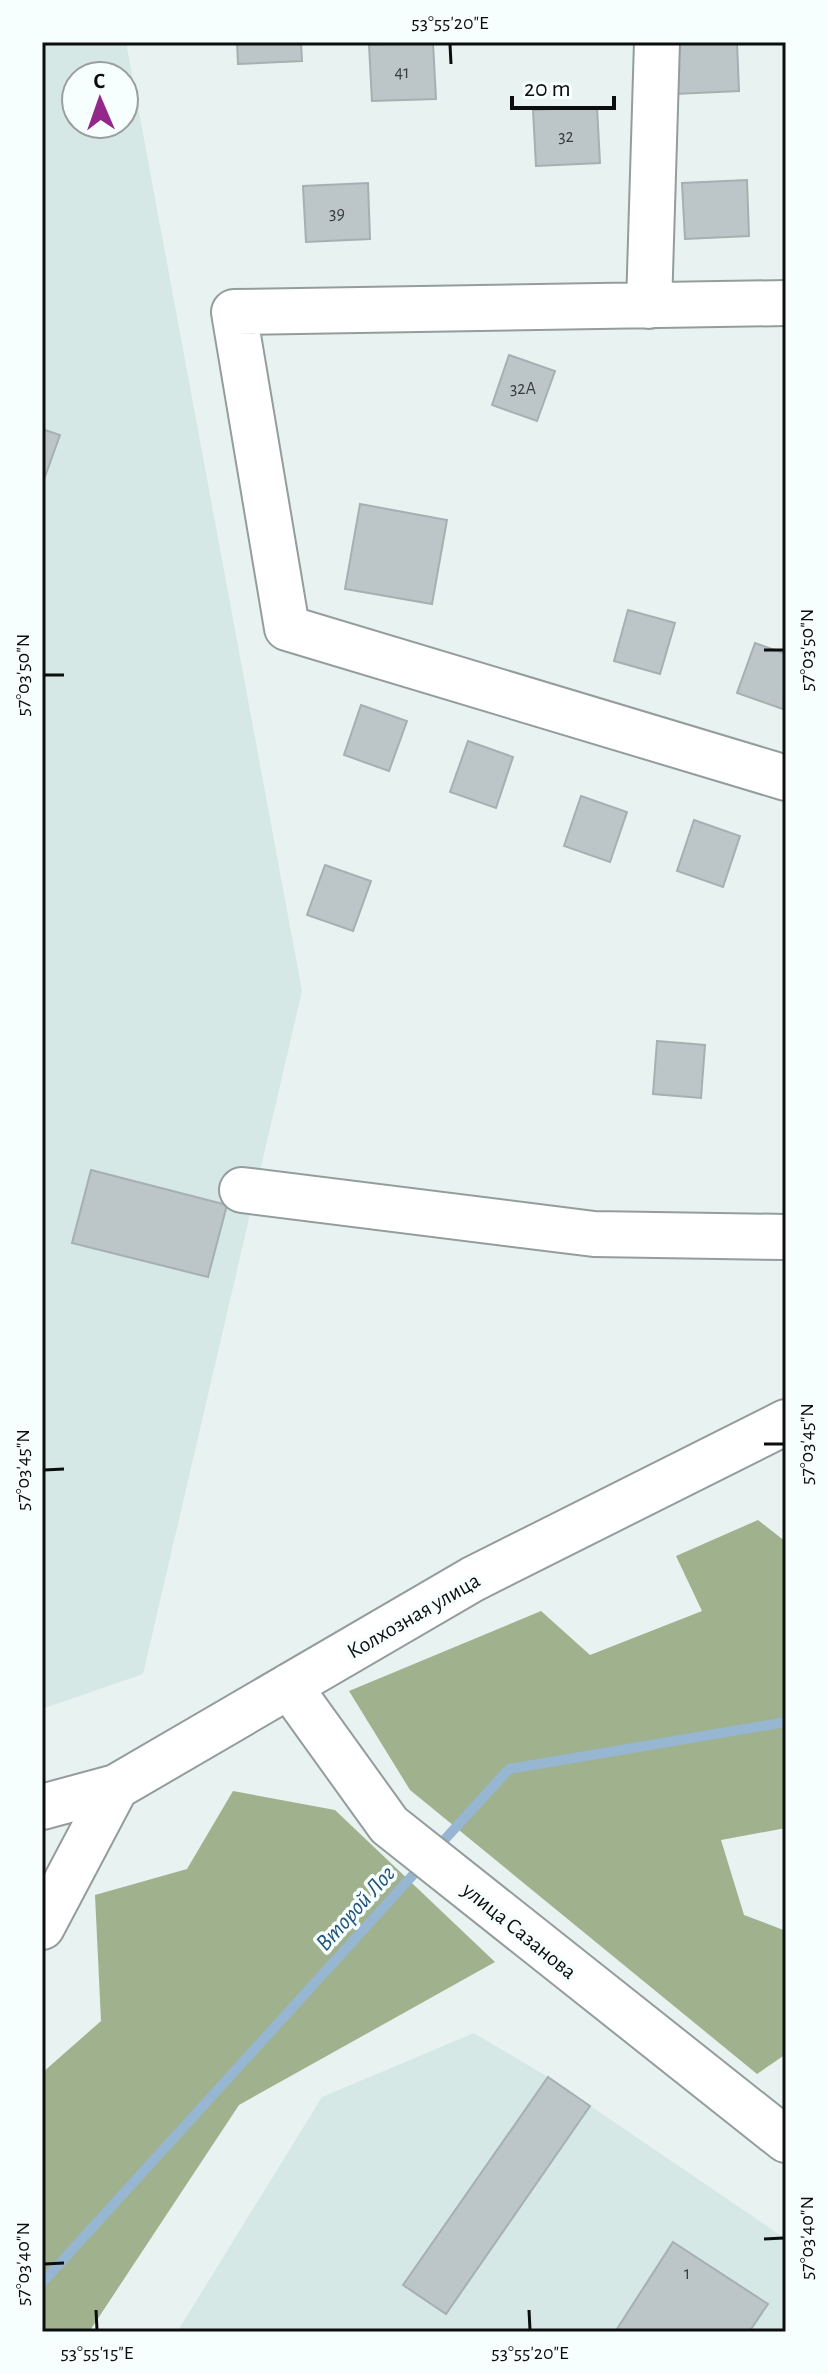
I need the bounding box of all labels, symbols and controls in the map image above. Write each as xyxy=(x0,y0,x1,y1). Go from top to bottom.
text: 53°55'20"E xyxy=(411,13,489,33)
north arrow xyxy=(60,60,140,140)
scale bar xyxy=(512,60,614,110)
house number: 41 xyxy=(395,64,409,82)
text: С xyxy=(93,70,106,92)
text: 20 m xyxy=(524,77,571,101)
house number: 32 xyxy=(558,128,574,146)
house number: 39 xyxy=(329,205,345,223)
house number: 32А xyxy=(510,380,537,398)
text: 57°03'50"N xyxy=(797,609,817,691)
text: 57°03'50"N xyxy=(13,634,33,716)
text: 57°03'45"N xyxy=(797,1403,817,1485)
text: 57°03'45"N xyxy=(13,1429,33,1511)
street label: Колхозная улица xyxy=(343,1569,484,1663)
water label: Второй Лог xyxy=(312,1862,400,1956)
street label: улица Сазанова xyxy=(457,1878,580,1983)
text: 57°03'40"N xyxy=(797,2196,817,2280)
text: 57°03'40"N xyxy=(13,2222,33,2306)
house number: 1 xyxy=(684,2265,690,2283)
text: 53°55'15"E xyxy=(61,2343,134,2363)
text: 53°55'20"E xyxy=(491,2343,569,2363)

